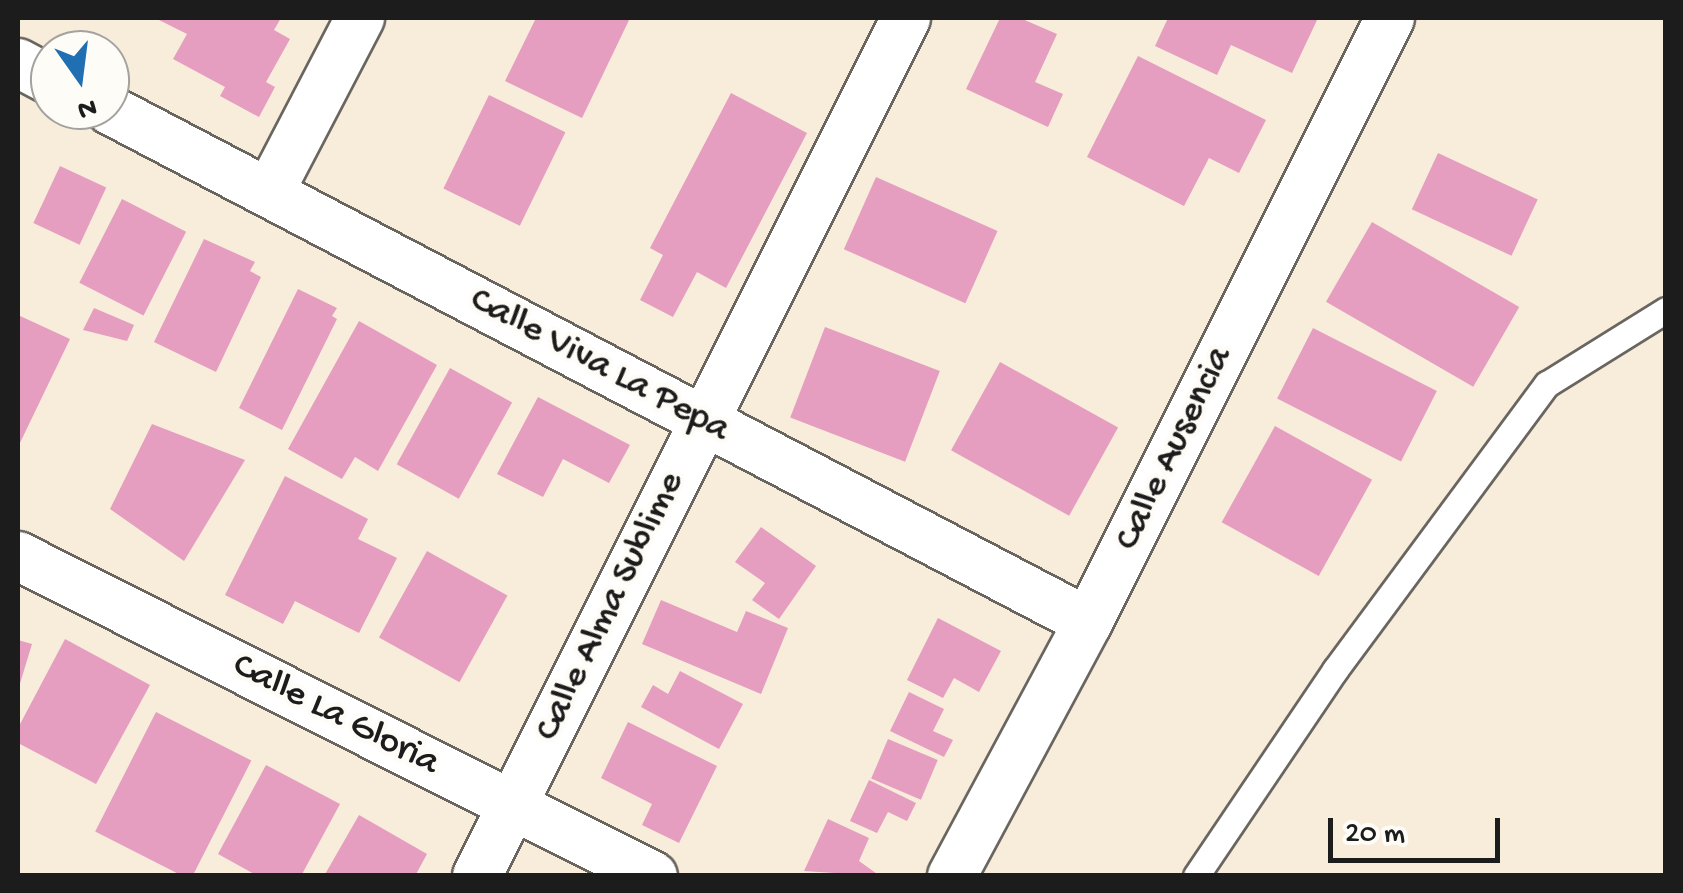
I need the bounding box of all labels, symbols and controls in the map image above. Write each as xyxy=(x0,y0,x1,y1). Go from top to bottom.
north arrow xyxy=(30,30,130,130)
text: N xyxy=(74,89,100,126)
street label: Calle Viva La Pepa xyxy=(461,278,737,454)
street label: Calle Ausencia xyxy=(1106,340,1244,558)
street label: Calle Alma Sublime xyxy=(526,465,696,749)
street label: Calle La Gloria xyxy=(224,644,446,788)
scale bar xyxy=(1333,798,1506,860)
text: 20 m xyxy=(1345,818,1405,853)

